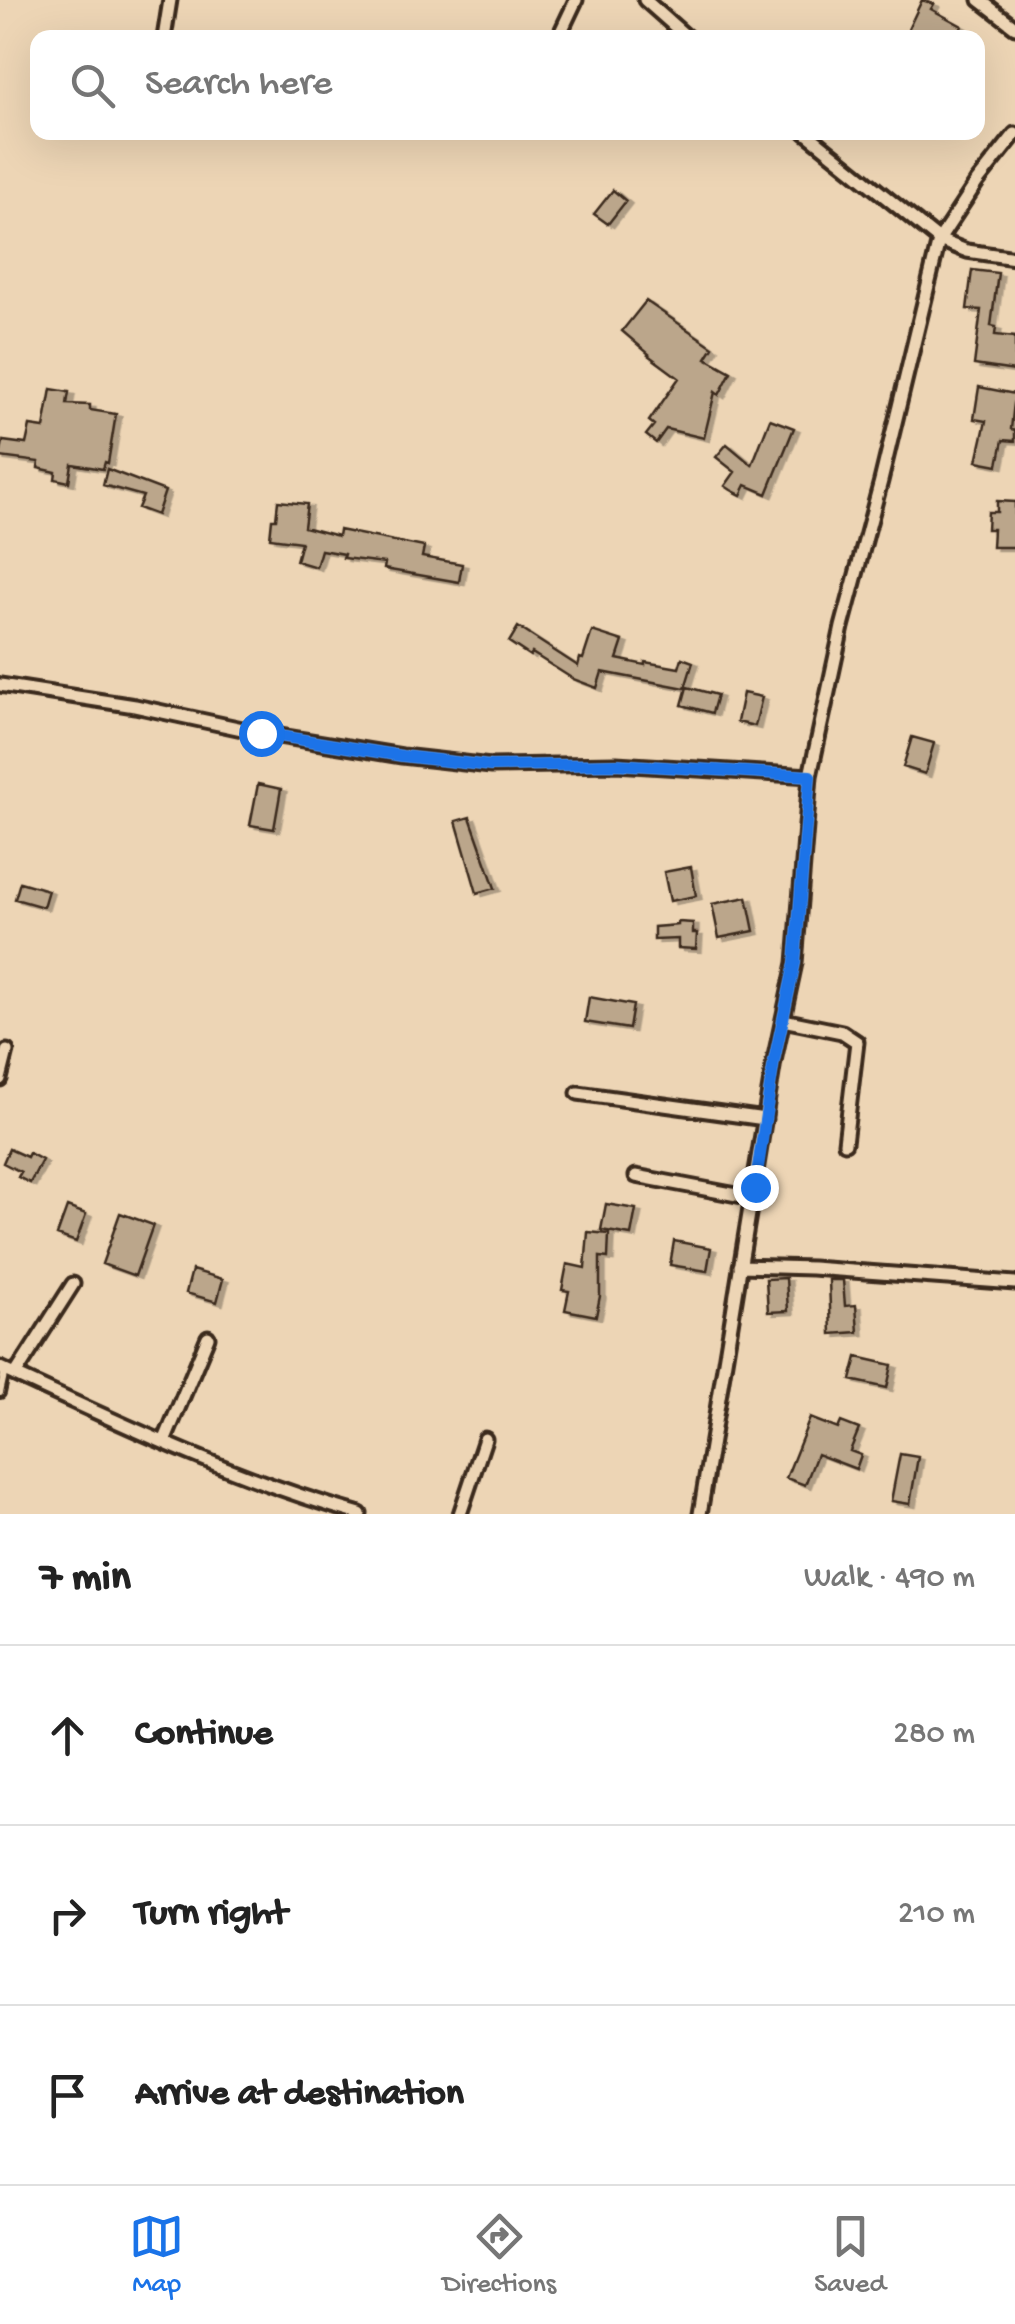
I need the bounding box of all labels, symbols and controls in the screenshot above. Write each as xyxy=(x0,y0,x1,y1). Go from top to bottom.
search box xyxy=(30,30,985,140)
icon: search xyxy=(65,58,120,113)
text: Search here xyxy=(145,63,332,107)
route start xyxy=(239,711,285,757)
route end xyxy=(733,1165,779,1211)
text: 7 min xyxy=(40,1555,131,1604)
text: Walk · 490 m xyxy=(804,1560,975,1598)
icon: ahead xyxy=(40,1708,95,1763)
text: Continue xyxy=(135,1713,273,1757)
text: 280 m xyxy=(893,1716,975,1754)
icon: right xyxy=(40,1888,95,1943)
text: Turn right xyxy=(135,1893,287,1937)
text: 210 m xyxy=(898,1896,975,1934)
icon: arrive xyxy=(40,2068,95,2123)
text: Arrive at destination xyxy=(135,2073,464,2117)
tab: Map xyxy=(129,2209,184,2302)
tab: Directions xyxy=(442,2209,556,2302)
tab: Saved xyxy=(814,2209,886,2302)

